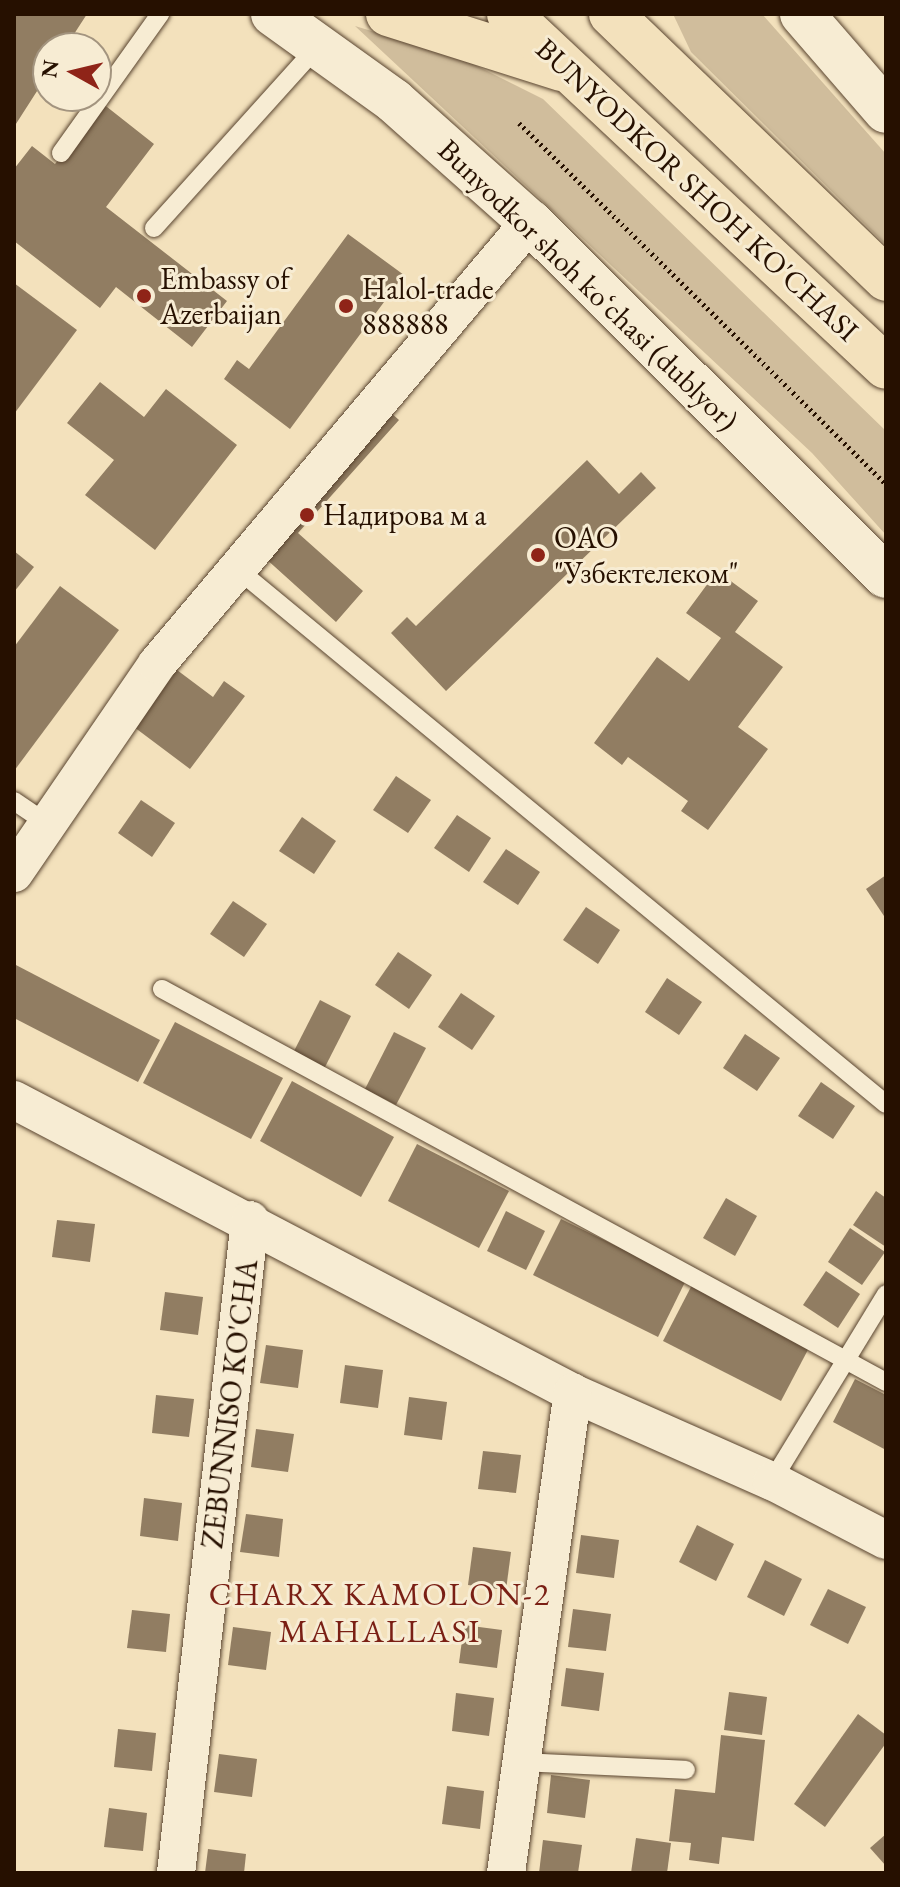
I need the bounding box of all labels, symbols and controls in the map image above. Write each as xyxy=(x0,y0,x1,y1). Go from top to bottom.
street label: BUNYODKOR SHOH KO'CHASI xyxy=(528,31,866,349)
north arrow xyxy=(32,32,112,112)
text: N xyxy=(34,58,65,80)
street label: Bunyodkor shoh koʻchasi (dublyor) xyxy=(430,132,746,438)
place label: Embassy of Azerbaijan xyxy=(160,261,290,332)
place label: Halol-trade 888888 xyxy=(362,271,494,342)
marker: Embassy of Azerbaijan xyxy=(135,287,153,305)
marker: Halol-trade 888888 xyxy=(337,297,355,315)
place label: Надирова м а xyxy=(323,497,487,533)
marker: Надирова м а xyxy=(298,506,316,524)
place label: ОАО "Узбектелеком" xyxy=(554,520,739,590)
marker: ОАО "Узбектелеком" xyxy=(529,546,547,564)
street label: ZEBUNNISO KO'CHA xyxy=(194,1257,266,1551)
district label: CHARX KAMOLON-2 MAHALLASI xyxy=(209,1576,551,1651)

